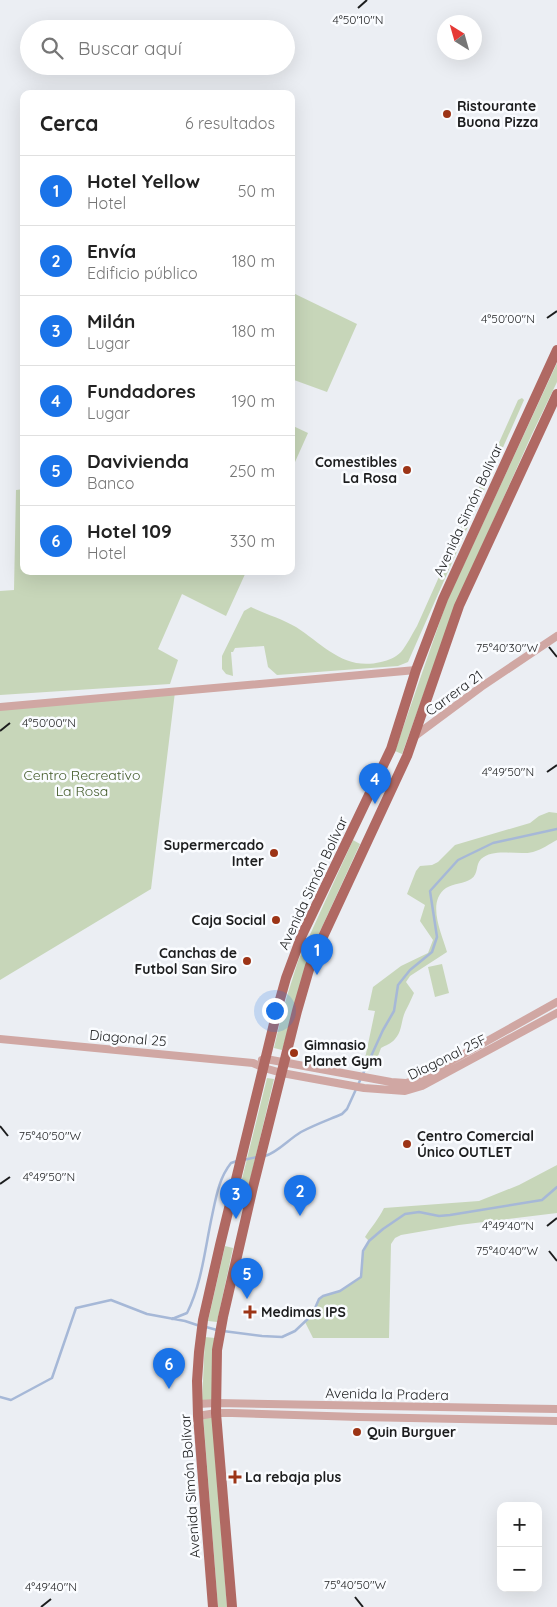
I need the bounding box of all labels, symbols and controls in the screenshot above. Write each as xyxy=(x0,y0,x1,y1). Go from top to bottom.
text: 4°50'10"N xyxy=(332,12,384,27)
north arrow xyxy=(437,15,482,60)
search box xyxy=(20,20,295,75)
icon: search xyxy=(38,34,66,62)
text: Buscar aquí xyxy=(78,36,182,60)
place label: Ristourante Buona Pizza xyxy=(457,97,538,131)
marker: Ristourante Buona Pizza xyxy=(441,108,453,120)
text: Cerca xyxy=(40,110,98,136)
text: 6 resultados xyxy=(185,113,275,133)
text: Hotel Yellow xyxy=(87,169,200,193)
text: 1 xyxy=(53,181,59,201)
text: 50 m xyxy=(238,181,275,201)
text: Hotel xyxy=(87,193,126,213)
text: Envía xyxy=(87,239,136,263)
text: 2 xyxy=(51,251,61,271)
text: 180 m xyxy=(232,251,275,271)
text: Edificio público xyxy=(87,263,198,283)
text: Milán xyxy=(87,309,135,333)
text: 4°50'00"N xyxy=(481,311,535,326)
text: 3 xyxy=(52,321,60,341)
text: 180 m xyxy=(232,321,275,341)
text: Lugar xyxy=(87,333,130,353)
text: Fundadores xyxy=(87,379,196,403)
text: 4 xyxy=(51,391,61,411)
text: 190 m xyxy=(232,391,275,411)
text: Lugar xyxy=(87,403,130,423)
street label: Avenida Simón Bolívar xyxy=(429,440,507,579)
text: Davivienda xyxy=(87,449,189,473)
place label: Comestibles La Rosa xyxy=(315,453,397,487)
text: 5 xyxy=(51,461,61,481)
text: 250 m xyxy=(229,461,275,481)
marker: Comestibles La Rosa xyxy=(401,464,413,476)
text: Banco xyxy=(87,473,134,493)
text: Hotel 109 xyxy=(87,519,172,543)
text: 6 xyxy=(52,531,60,551)
text: 330 m xyxy=(230,531,275,551)
text: Hotel xyxy=(87,543,126,563)
text: 75°40'30"W xyxy=(476,640,538,655)
street label: Carrera 21 xyxy=(422,666,486,720)
text: 4°50'00"N xyxy=(22,715,76,730)
pin: 4 xyxy=(359,763,391,804)
text: 4°49'50"N xyxy=(482,764,534,779)
park label: Centro Recreativo La Rosa xyxy=(24,766,140,800)
street label: Avenida Simón Bolívar xyxy=(274,813,352,952)
place label: Supermercado Inter xyxy=(164,836,264,870)
marker: Supermercado Inter xyxy=(268,847,280,859)
place label: Caja Social xyxy=(192,911,266,929)
marker: Caja Social xyxy=(270,914,282,926)
pin: 1 xyxy=(301,934,333,975)
place label: Canchas de Futbol San Siro xyxy=(135,944,237,978)
marker: Canchas de Futbol San Siro xyxy=(241,955,253,967)
your location xyxy=(262,998,288,1024)
street label: Diagonal 25 xyxy=(89,1026,167,1050)
street label: Diagonal 25F xyxy=(405,1030,489,1084)
place label: Gimnasio Planet Gym xyxy=(304,1036,382,1070)
marker: Gimnasio Planet Gym xyxy=(288,1047,300,1059)
place label: Centro Comercial Único OUTLET xyxy=(417,1127,534,1161)
text: 75°40'50"W xyxy=(19,1128,82,1143)
marker: Centro Comercial Único OUTLET xyxy=(401,1138,413,1150)
text: 4°49'50"N xyxy=(23,1169,75,1184)
pin: 2 xyxy=(284,1175,316,1216)
pin: 3 xyxy=(220,1178,252,1219)
text: 4°49'40"N xyxy=(482,1218,534,1233)
text: 75°40'40"W xyxy=(476,1243,538,1258)
pin: 5 xyxy=(231,1258,263,1299)
place label: Medimas IPS xyxy=(261,1303,346,1321)
marker: Medimas IPS xyxy=(243,1305,257,1319)
pin: 6 xyxy=(153,1348,185,1389)
street label: Avenida la Pradera xyxy=(325,1384,449,1404)
street label: Avenida Simón Bolívar xyxy=(176,1413,204,1559)
place label: Quin Burguer xyxy=(367,1423,456,1441)
marker: Quin Burguer xyxy=(351,1426,363,1438)
place label: La rebaja plus xyxy=(245,1468,341,1486)
marker: La rebaja plus xyxy=(229,1471,241,1483)
map controls xyxy=(497,1502,542,1592)
button: + xyxy=(497,1502,542,1547)
button: − xyxy=(497,1547,542,1592)
text: 75°40'50"W xyxy=(324,1577,387,1592)
text: 4°49'40"N xyxy=(25,1579,77,1594)

